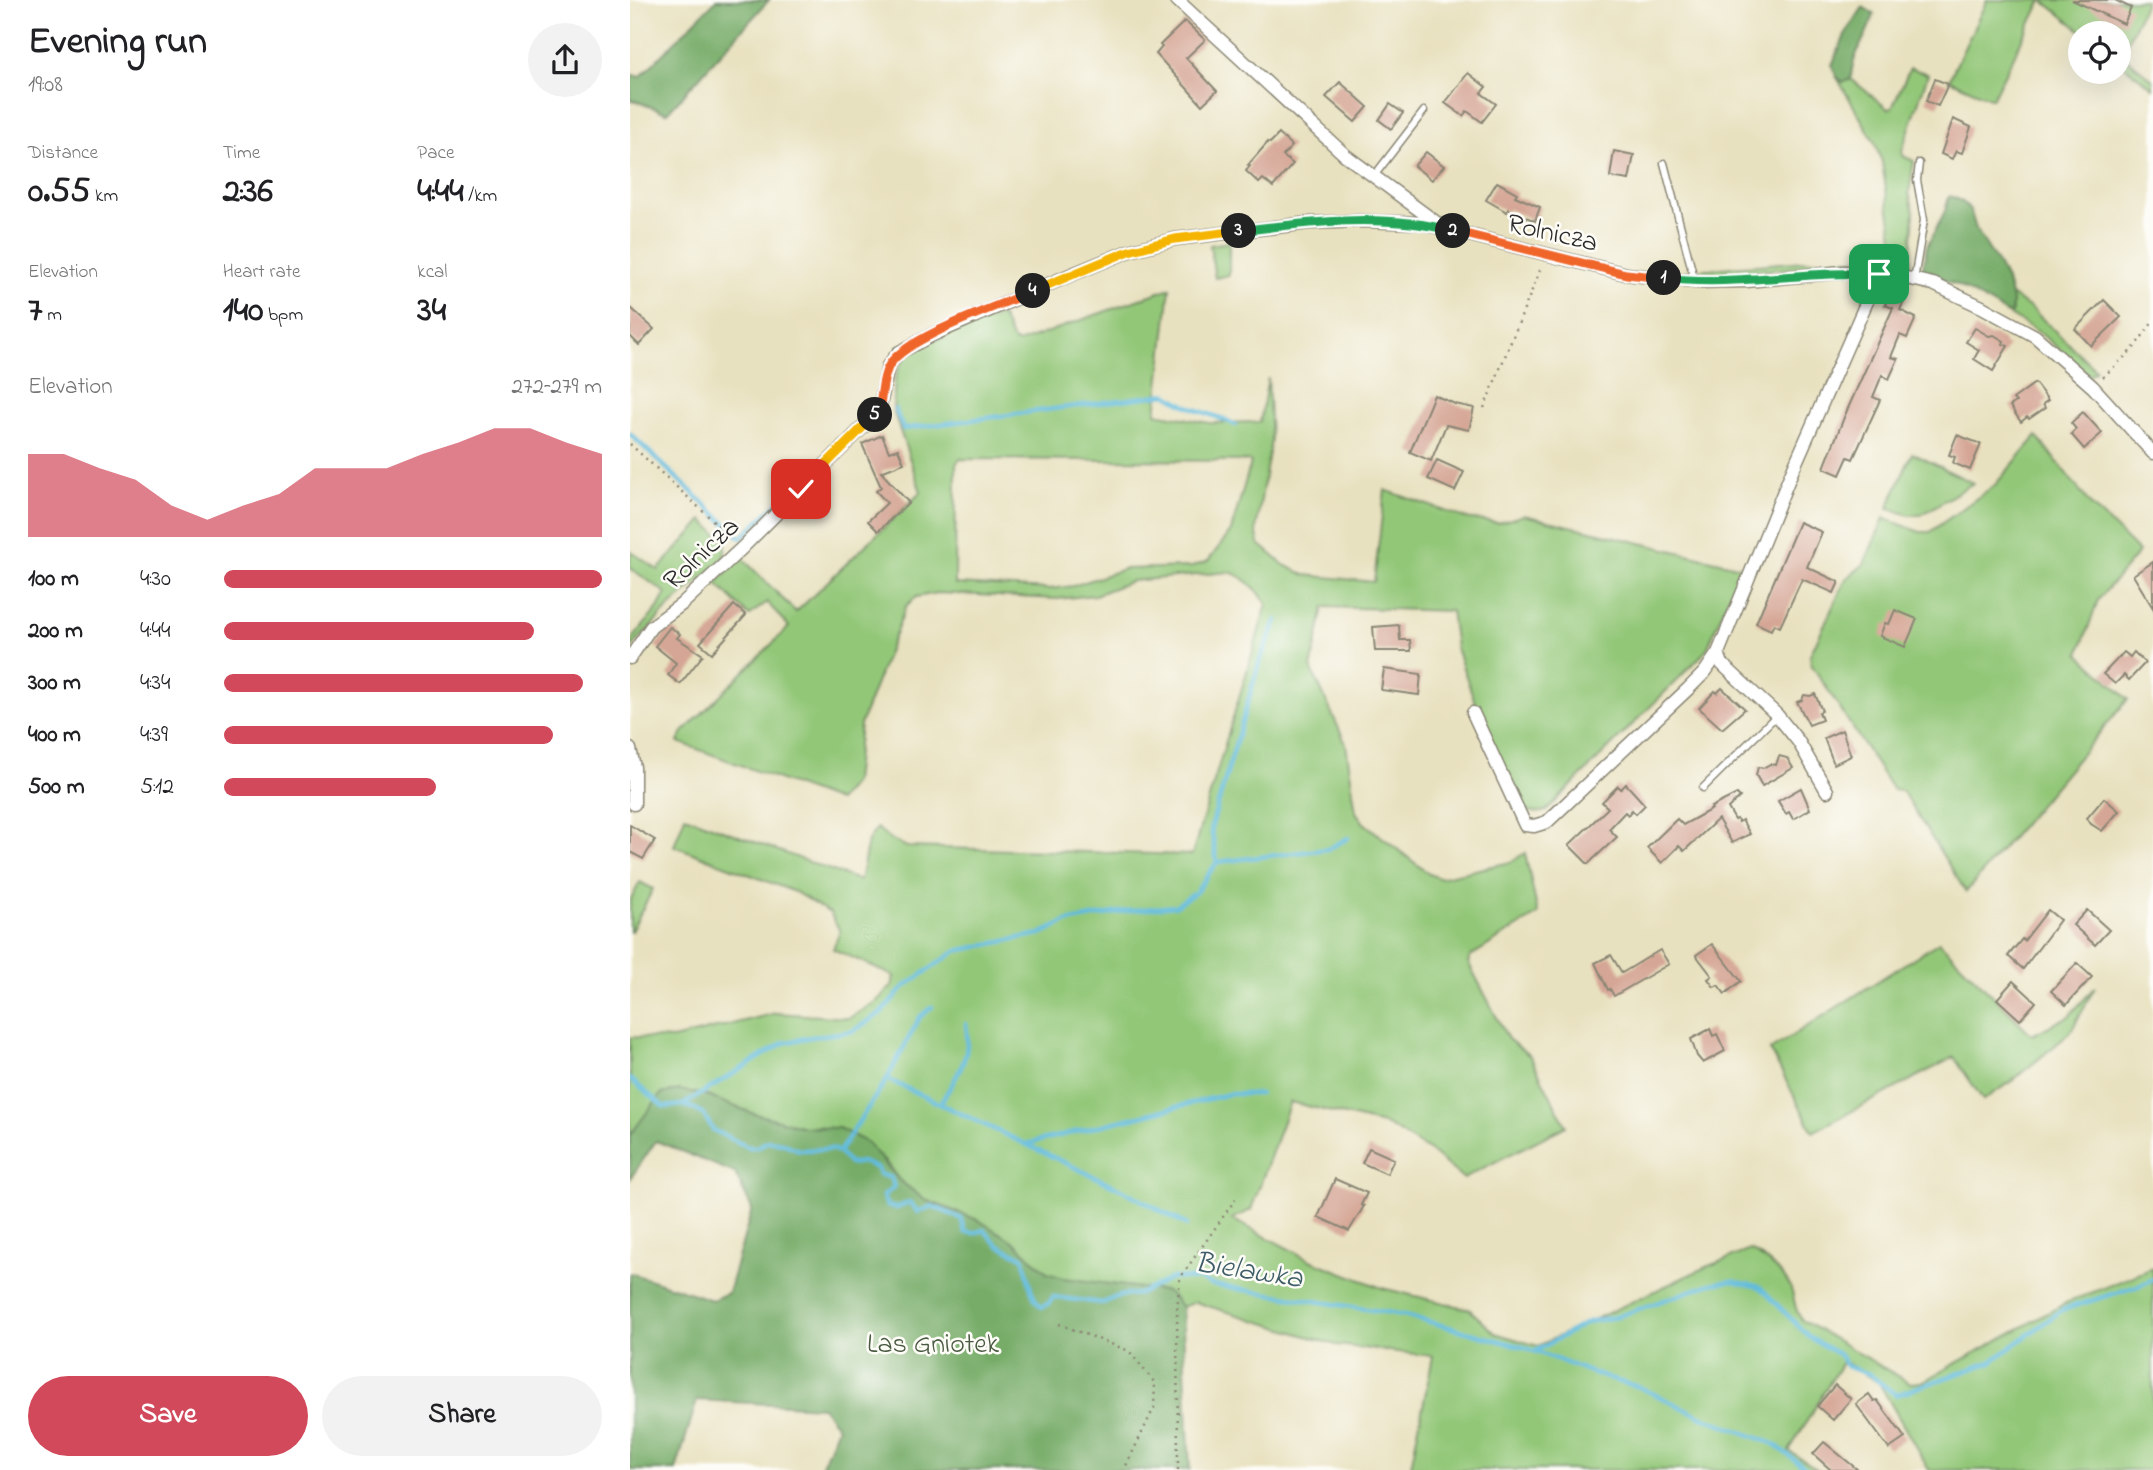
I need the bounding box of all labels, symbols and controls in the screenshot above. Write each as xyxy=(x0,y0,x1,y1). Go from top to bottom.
text: Evening run xyxy=(28,15,207,71)
map controls xyxy=(2068,21,2131,84)
button: locate xyxy=(2068,21,2131,84)
button: share xyxy=(528,23,602,97)
text: 19:08 xyxy=(28,69,63,102)
text: Distance xyxy=(28,140,98,167)
text: Time xyxy=(223,140,260,167)
text: Pace xyxy=(417,140,454,167)
text: 0.55 xyxy=(28,167,90,218)
text: 2:36 xyxy=(223,167,273,218)
text: 4:44 xyxy=(417,167,464,218)
text: km xyxy=(90,183,118,210)
text: /km xyxy=(464,183,497,210)
street label: Rolnicza xyxy=(1503,204,1602,265)
pin: 3 xyxy=(1222,214,1256,248)
pin: 2 xyxy=(1436,214,1470,248)
text: 3 xyxy=(1235,217,1242,244)
text: 2 xyxy=(1448,217,1457,244)
pin xyxy=(1849,244,1909,304)
icon: arrive xyxy=(1860,255,1898,293)
text: Elevation xyxy=(28,259,98,286)
text: Heart rate xyxy=(223,259,301,286)
text: kcal xyxy=(417,259,448,286)
pin: 1 xyxy=(1646,260,1682,296)
text: 1 xyxy=(1660,264,1667,291)
pin: 4 xyxy=(1016,274,1050,308)
text: 4 xyxy=(1029,277,1036,304)
text: 7 xyxy=(28,286,42,337)
text: 140 xyxy=(223,286,263,337)
text: 34 xyxy=(417,286,446,337)
text: m xyxy=(42,302,62,329)
text: bpm xyxy=(263,302,303,329)
text: Elevation xyxy=(28,371,113,404)
text: 272–279 m xyxy=(512,371,602,404)
pin: 5 xyxy=(858,398,892,432)
text: 5 xyxy=(869,401,880,428)
pin xyxy=(771,459,831,519)
icon: check xyxy=(782,470,820,508)
street label: Rolnicza xyxy=(655,508,750,601)
text: 100 m xyxy=(28,563,79,596)
text: 4:30 xyxy=(140,563,171,596)
text: 200 m xyxy=(28,615,83,648)
text: 4:44 xyxy=(140,615,170,648)
text: 300 m xyxy=(28,667,81,700)
text: 4:34 xyxy=(140,667,170,700)
text: 400 m xyxy=(28,719,81,752)
text: 4:39 xyxy=(140,719,168,752)
text: 500 m xyxy=(28,771,85,804)
text: 5:12 xyxy=(140,771,174,804)
water label: Bielawka xyxy=(1191,1242,1306,1302)
park label: Las Gniotek xyxy=(867,1325,1000,1366)
button: Save xyxy=(28,1376,308,1456)
button: Share xyxy=(322,1376,602,1456)

